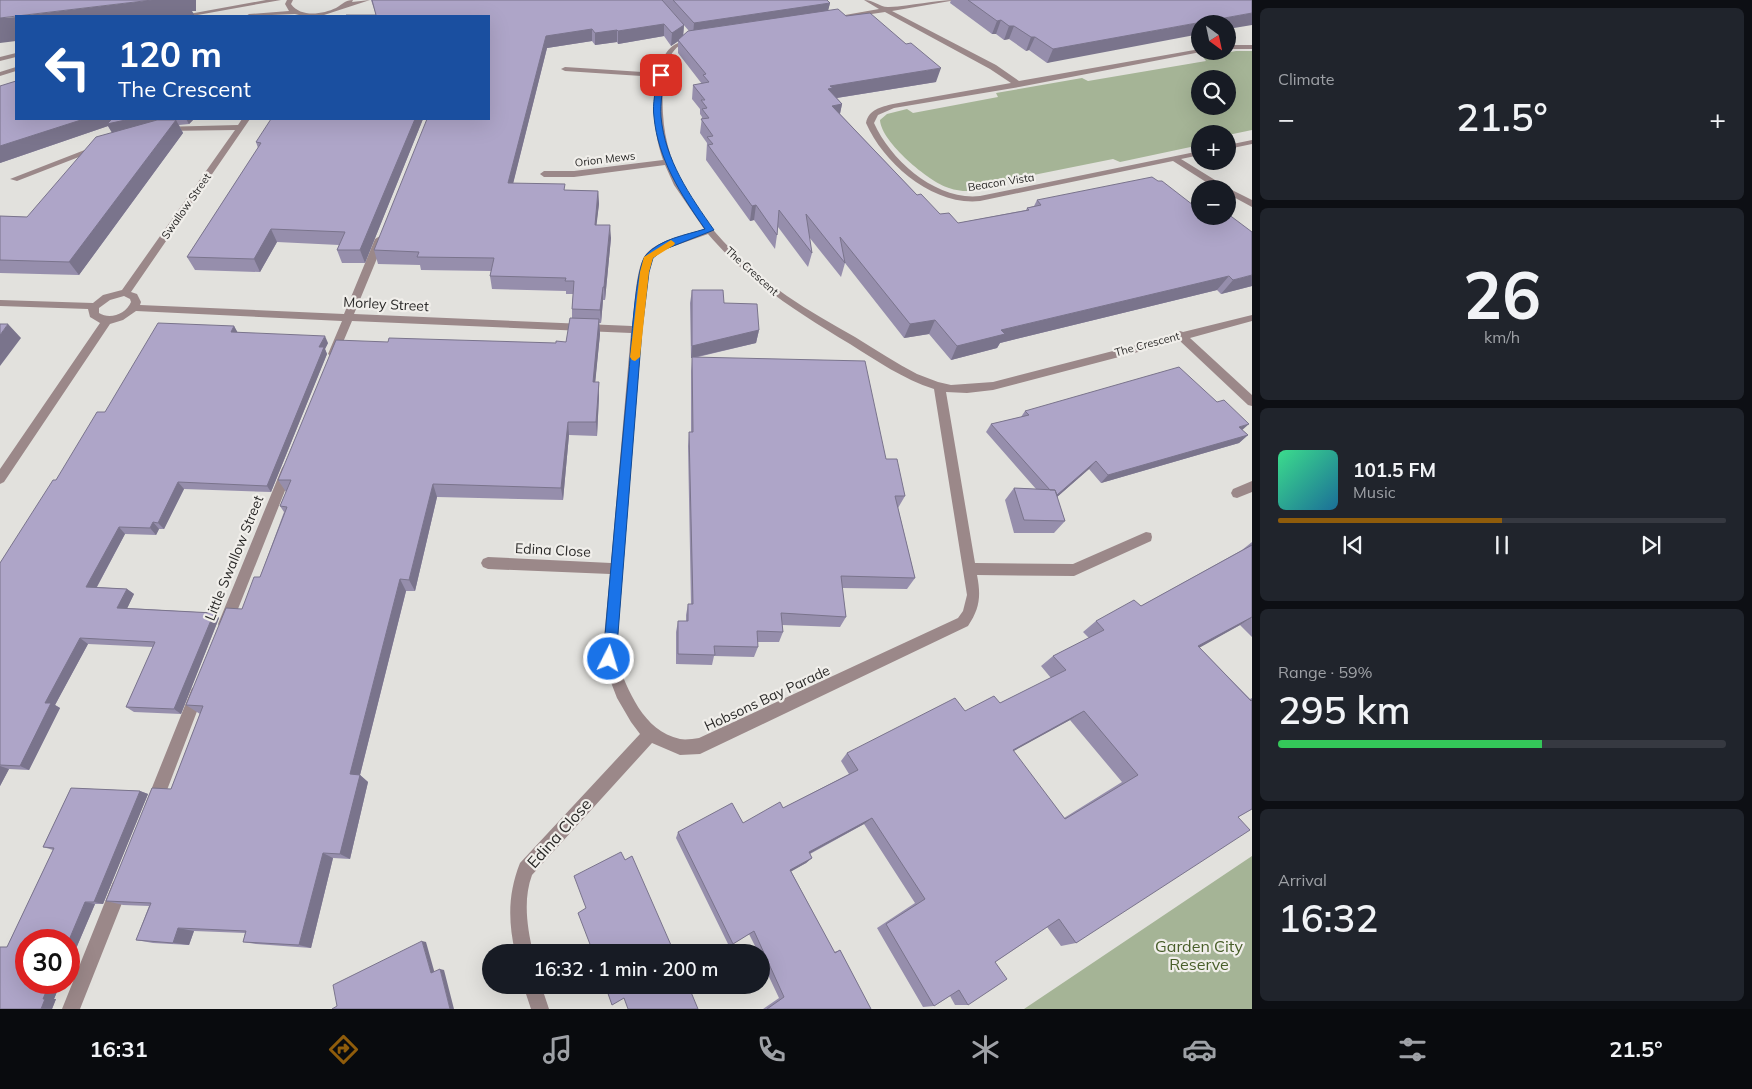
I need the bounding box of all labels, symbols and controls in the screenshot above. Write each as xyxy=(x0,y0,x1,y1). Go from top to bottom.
north arrow xyxy=(1191,15,1236,60)
map controls xyxy=(1191,15,1236,225)
text: 120 m xyxy=(118,32,222,76)
icon: left xyxy=(35,35,100,100)
pin xyxy=(640,54,682,96)
icon: arrive xyxy=(647,61,675,89)
text: Climate xyxy=(1278,69,1334,89)
button: search xyxy=(1191,70,1236,115)
text: The Crescent xyxy=(118,75,251,103)
text: 21.5° xyxy=(1456,93,1548,141)
text: − xyxy=(1278,101,1295,136)
text: + xyxy=(1709,101,1726,136)
button: + xyxy=(1191,125,1236,170)
street label: Orion Mews xyxy=(574,148,636,170)
street label: Swallow Street xyxy=(158,170,214,242)
street label: Beacon Vista xyxy=(967,170,1035,194)
button: − xyxy=(1191,180,1236,225)
street label: The Crescent xyxy=(723,244,781,299)
text: 26 xyxy=(1463,254,1541,335)
street label: Morley Street xyxy=(343,293,429,315)
text: km/h xyxy=(1484,327,1520,347)
street label: The Crescent xyxy=(1113,329,1181,359)
text: 101.5 FM xyxy=(1353,458,1436,482)
text: Music xyxy=(1353,482,1396,502)
street label: Little Swallow Street xyxy=(201,493,267,623)
icon: previous xyxy=(1339,531,1367,559)
icon: pause xyxy=(1488,531,1516,559)
icon: next xyxy=(1637,531,1665,559)
street label: Edina CIose xyxy=(515,539,591,561)
position arrow xyxy=(582,632,634,684)
street label: Hobsons Bay Parade xyxy=(701,661,833,735)
text: Range · 59% xyxy=(1278,662,1373,682)
text: 295 km xyxy=(1278,686,1411,734)
street label: Edina Close xyxy=(523,794,595,872)
text: Arrival xyxy=(1278,870,1327,890)
text: 16:32 xyxy=(1278,894,1378,942)
speed limit sign: 30 xyxy=(15,929,80,994)
park label: Garden City Reserve xyxy=(1155,936,1243,974)
text: 16:32 · 1 min · 200 m xyxy=(533,957,719,981)
icon: directions xyxy=(326,1032,361,1067)
icon: music xyxy=(540,1032,575,1067)
icon: phone xyxy=(754,1032,789,1067)
icon: climate xyxy=(968,1032,1003,1067)
icon: car xyxy=(1182,1032,1217,1067)
icon: filters xyxy=(1395,1032,1430,1067)
text: 16:31 xyxy=(89,1035,148,1063)
text: 21.5° xyxy=(1609,1035,1663,1063)

